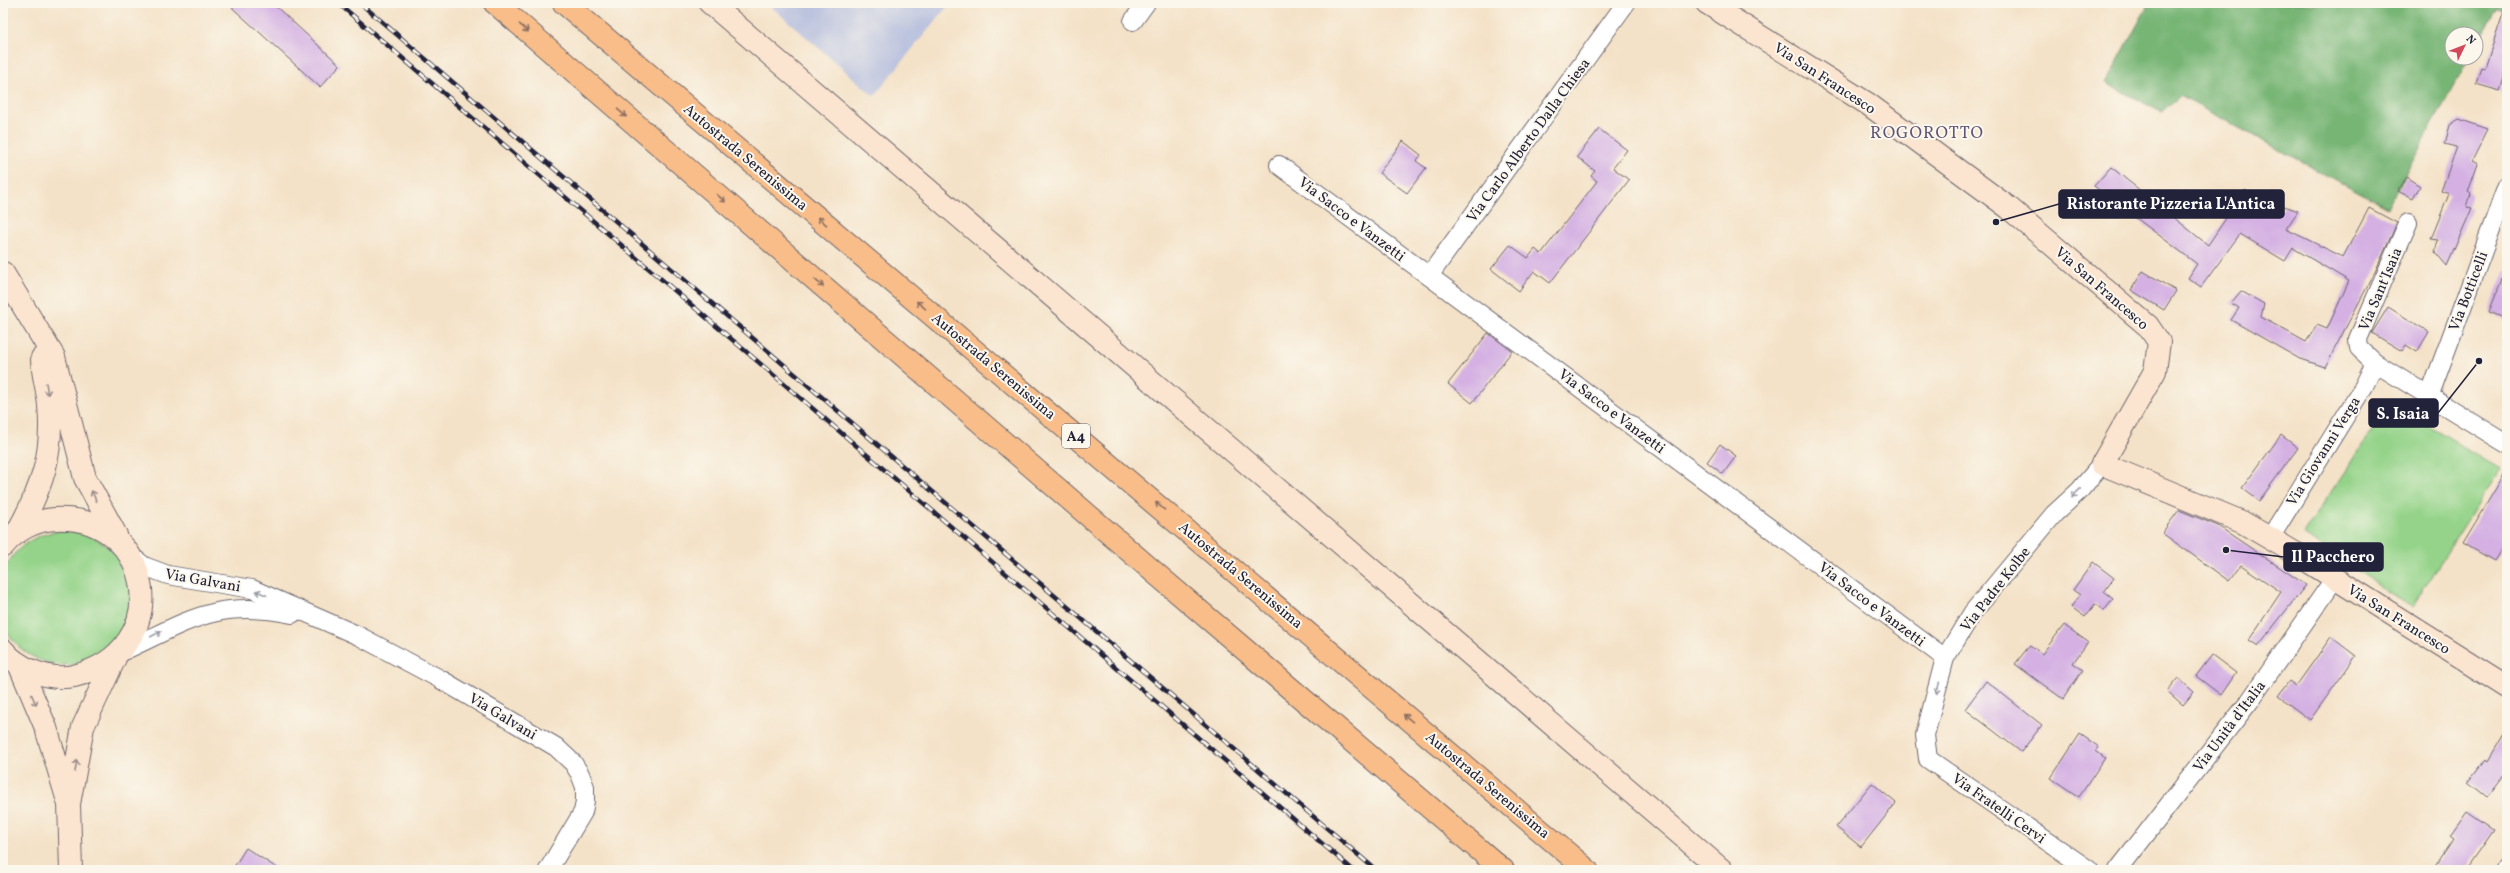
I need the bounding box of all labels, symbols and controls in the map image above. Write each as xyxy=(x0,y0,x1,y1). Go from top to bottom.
one-way arrow xyxy=(519,24,529,33)
north arrow xyxy=(2444,26,2484,66)
text: N xyxy=(2462,32,2478,48)
street label: Via San Francesco xyxy=(1769,38,1879,120)
street label: Via Carlo Alberto Dalla Chiesa xyxy=(1462,54,1596,227)
street label: Autostrada Serenissima xyxy=(678,100,812,217)
one-way arrow xyxy=(617,109,628,118)
district label: ROGOROTTO xyxy=(1870,122,1984,145)
street label: Via Sacco e Vanzetti xyxy=(1293,173,1409,267)
callout: Ristorante Pizzeria L'Antica xyxy=(2059,190,2284,218)
one-way arrow xyxy=(715,194,726,203)
text: Ristorante Pizzeria L'Antica xyxy=(2067,194,2275,216)
one-way arrow xyxy=(817,217,828,226)
street label: Via San Francesco xyxy=(2050,243,2152,336)
street label: Via Sant'Isaia xyxy=(2354,245,2408,334)
street label: Via Botticelli xyxy=(2445,249,2494,335)
one-way arrow xyxy=(814,279,824,288)
one-way arrow xyxy=(916,300,927,309)
street label: Autostrada Serenissima xyxy=(926,309,1060,426)
street label: Via Sacco e Vanzetti xyxy=(1553,365,1669,459)
one-way arrow xyxy=(43,382,51,395)
street label: Via Giovanni Verga xyxy=(2282,393,2366,511)
callout: S. Isaia xyxy=(2369,399,2438,427)
text: S. Isaia xyxy=(2376,404,2430,426)
road number: A4 xyxy=(1062,424,1090,448)
one-way arrow xyxy=(2071,488,2081,498)
one-way arrow xyxy=(89,491,97,503)
one-way arrow xyxy=(1154,502,1165,511)
street label: Autostrada Serenissima xyxy=(1173,518,1307,635)
street label: Via Padre Kolbe xyxy=(1956,543,2036,637)
callout: Il Pacchero xyxy=(2284,543,2383,571)
text: Il Pacchero xyxy=(2291,547,2375,569)
street label: Via Sacco e Vanzetti xyxy=(1813,558,1929,652)
street label: Via Galvani xyxy=(163,565,242,598)
street label: Via San Francesco xyxy=(2343,580,2454,660)
one-way arrow xyxy=(255,589,267,596)
one-way arrow xyxy=(150,630,162,638)
street label: Via Unità d'Italia xyxy=(2189,677,2272,777)
one-way arrow xyxy=(1933,681,1941,694)
street label: Via Galvani xyxy=(464,689,540,746)
one-way arrow xyxy=(31,694,39,706)
one-way arrow xyxy=(1403,713,1413,722)
street label: Autostrada Serenissima xyxy=(1420,728,1554,845)
one-way arrow xyxy=(73,760,81,773)
street label: Via Fratelli Cervi xyxy=(1947,769,2049,849)

